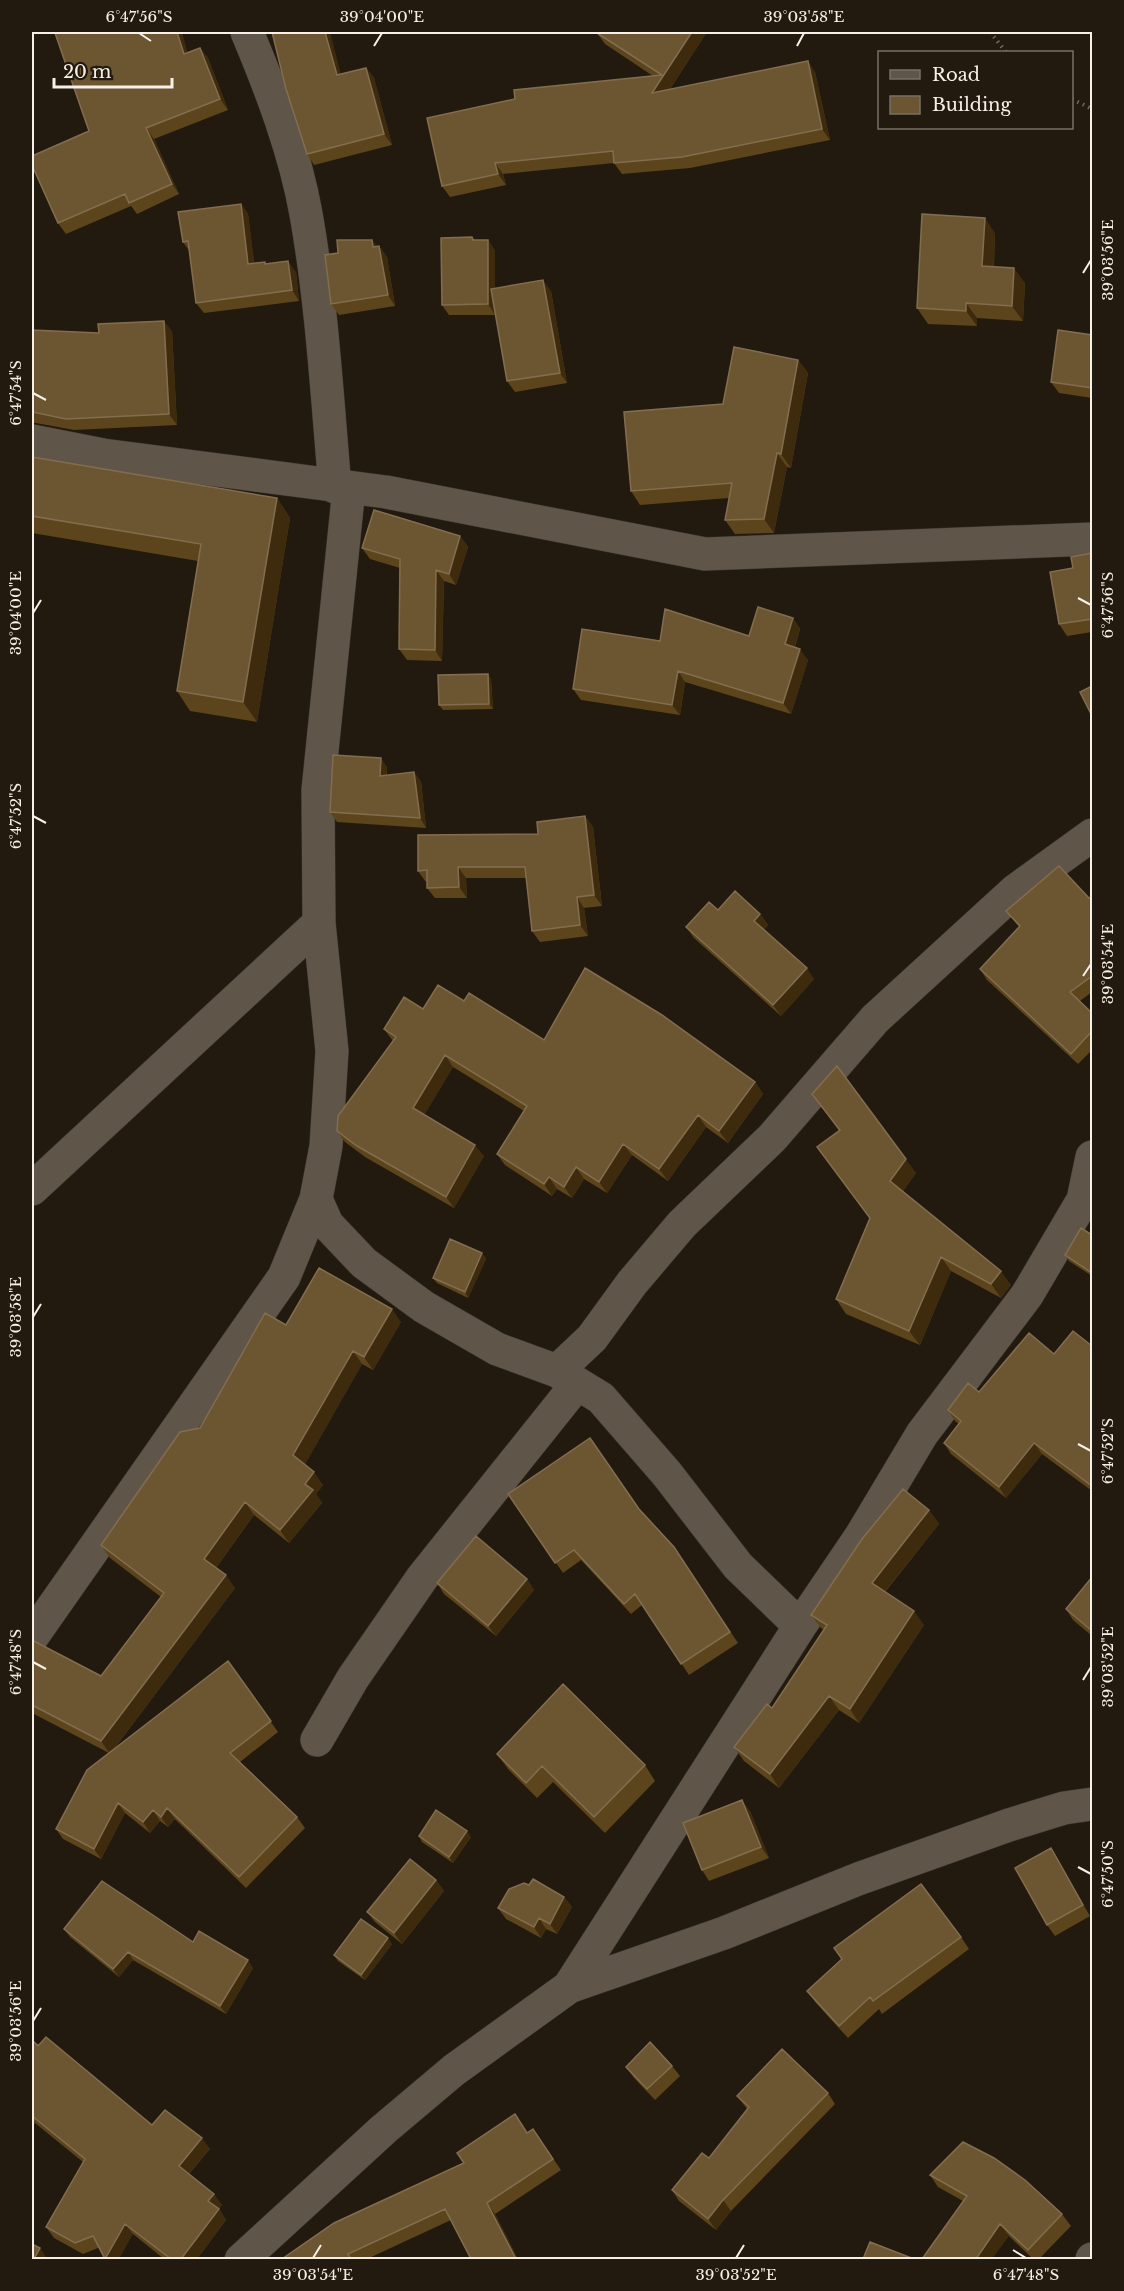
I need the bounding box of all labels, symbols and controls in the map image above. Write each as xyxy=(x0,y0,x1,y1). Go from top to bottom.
text: 6°47'56"S xyxy=(106,7,172,26)
text: 39°04'00"E xyxy=(340,7,424,26)
text: 39°03'58"E xyxy=(764,7,845,26)
scale bar xyxy=(54,51,172,89)
legend xyxy=(878,51,1073,129)
text: 20 m xyxy=(63,61,111,83)
text: Road xyxy=(932,64,980,86)
text: Building xyxy=(932,94,1011,116)
text: 39°03'56"E xyxy=(1098,219,1117,301)
text: 6°47'54"S xyxy=(6,360,25,426)
text: 39°04'00"E xyxy=(6,571,25,655)
text: 6°47'56"S xyxy=(1098,572,1117,638)
text: 6°47'52"S xyxy=(6,783,25,849)
text: 39°03'54"E xyxy=(1098,924,1117,1004)
text: 39°03'58"E xyxy=(6,1276,25,1357)
text: 6°47'52"S xyxy=(1098,1418,1117,1484)
text: 39°03'52"E xyxy=(1098,1626,1117,1708)
text: 6°47'48"S xyxy=(6,1629,25,1695)
text: 6°47'50"S xyxy=(1098,1840,1117,1908)
text: 39°03'56"E xyxy=(6,1980,25,2062)
text: 39°03'54"E xyxy=(273,2265,353,2284)
text: 39°03'52"E xyxy=(695,2265,777,2284)
text: 6°47'48"S xyxy=(993,2265,1059,2284)

